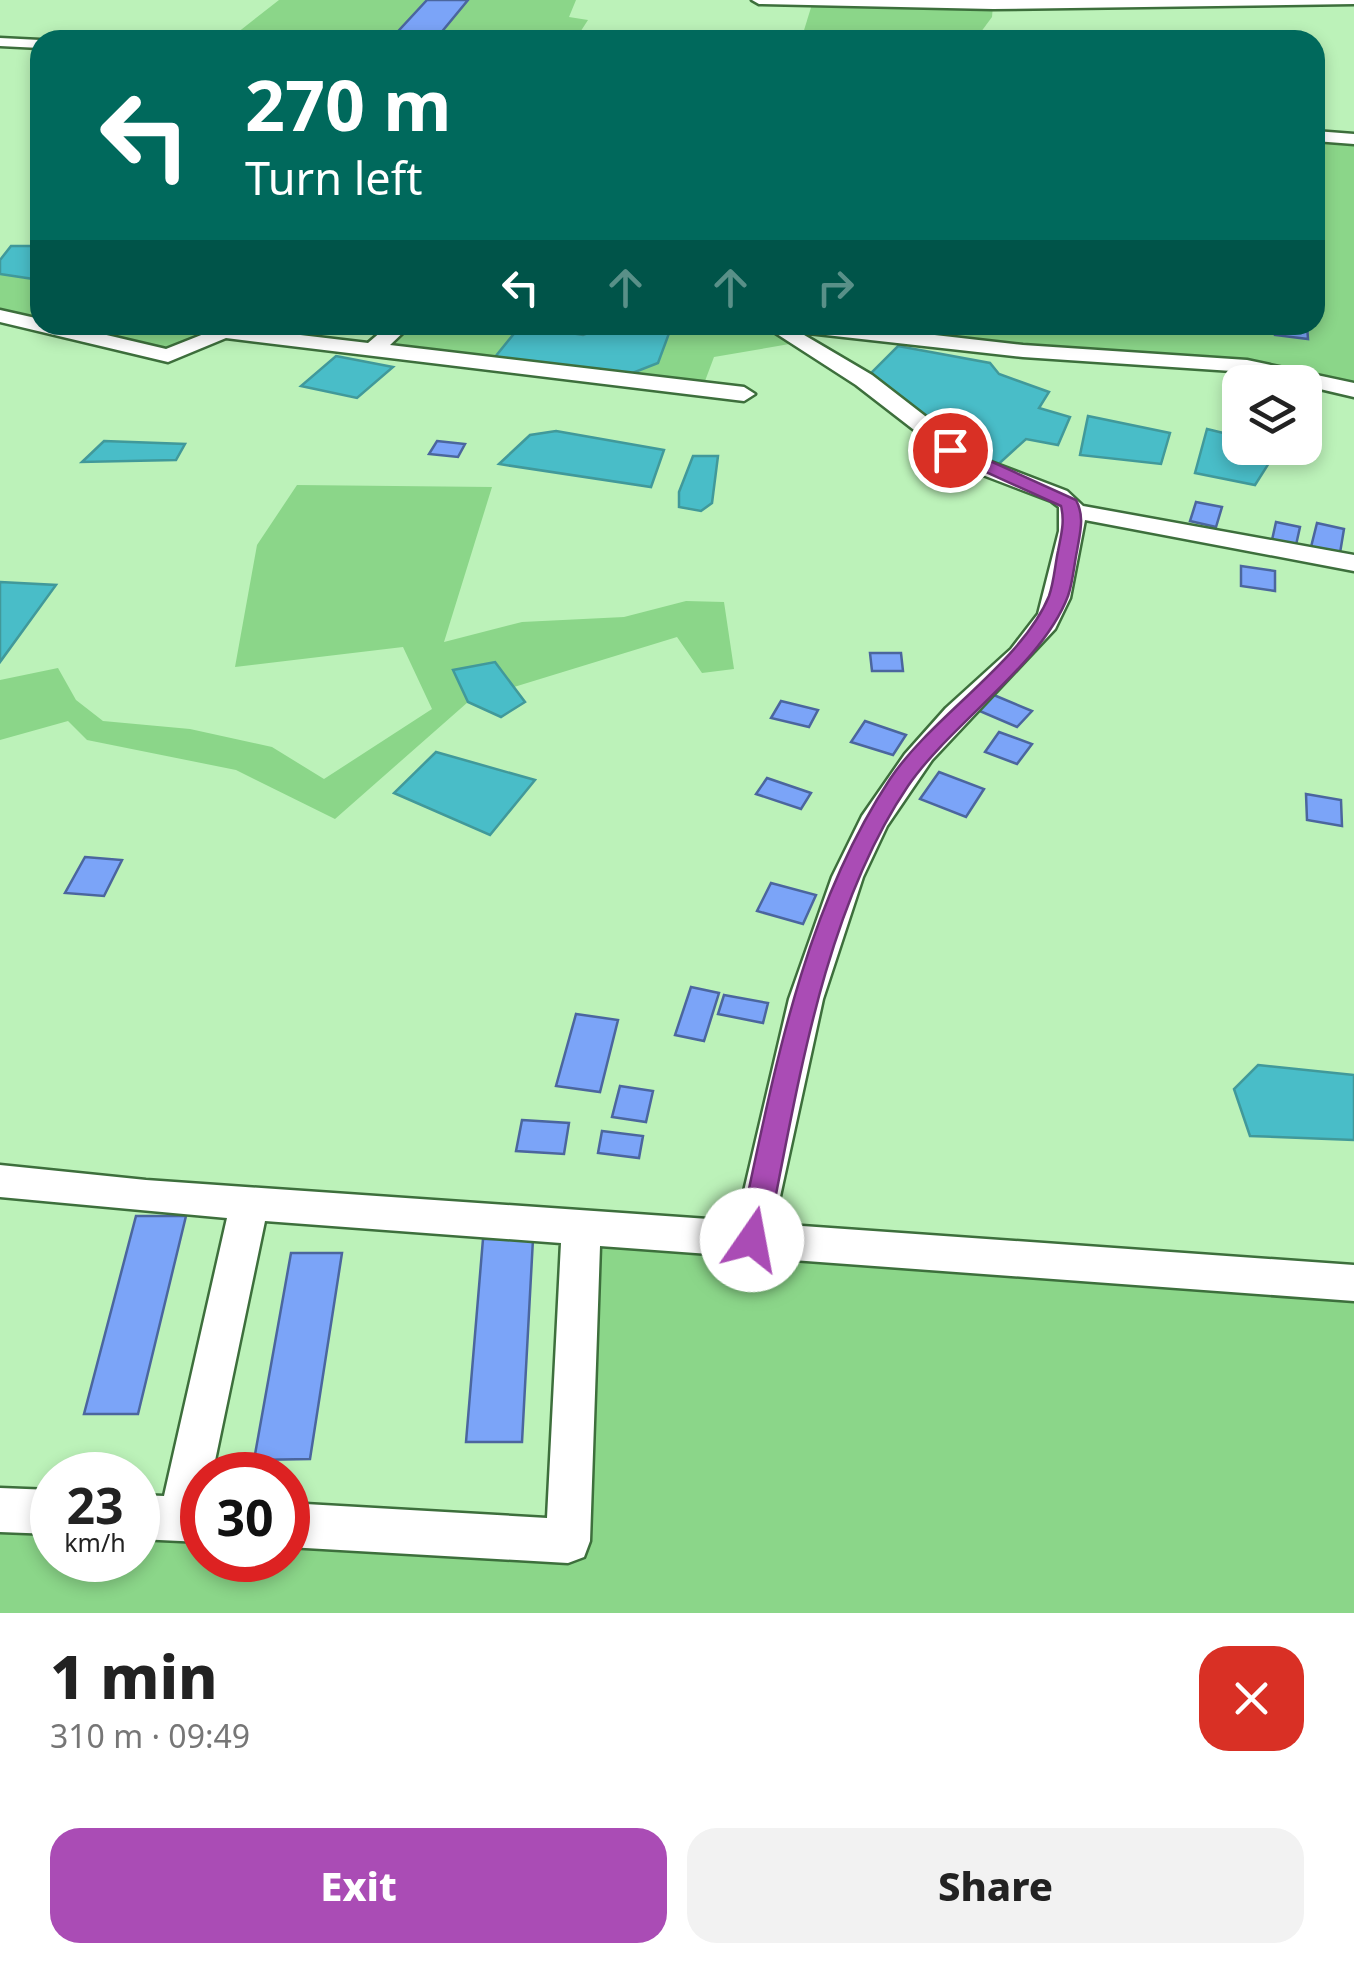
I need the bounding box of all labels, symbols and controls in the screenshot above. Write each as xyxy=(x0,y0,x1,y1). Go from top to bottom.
text: 270 m xyxy=(245,56,452,152)
icon: left xyxy=(80,70,210,200)
text: Turn left xyxy=(245,147,422,208)
icon: left xyxy=(493,260,548,315)
icon: ahead xyxy=(598,260,653,315)
icon: ahead xyxy=(703,260,758,315)
icon: right xyxy=(808,260,863,315)
map controls xyxy=(1222,365,1322,465)
button: layers xyxy=(1222,365,1322,465)
pin xyxy=(908,408,993,493)
icon: arrive xyxy=(923,423,978,478)
position arrow xyxy=(700,1188,804,1292)
speed limit sign: 30 xyxy=(180,1452,310,1582)
text: 23 xyxy=(66,1471,124,1539)
text: km/h xyxy=(64,1525,126,1559)
text: 1 min xyxy=(50,1635,218,1717)
button: close xyxy=(1199,1646,1304,1751)
text: 310 m · 09:49 xyxy=(50,1714,250,1757)
button: Exit xyxy=(50,1828,667,1943)
button: Share xyxy=(687,1828,1304,1943)

